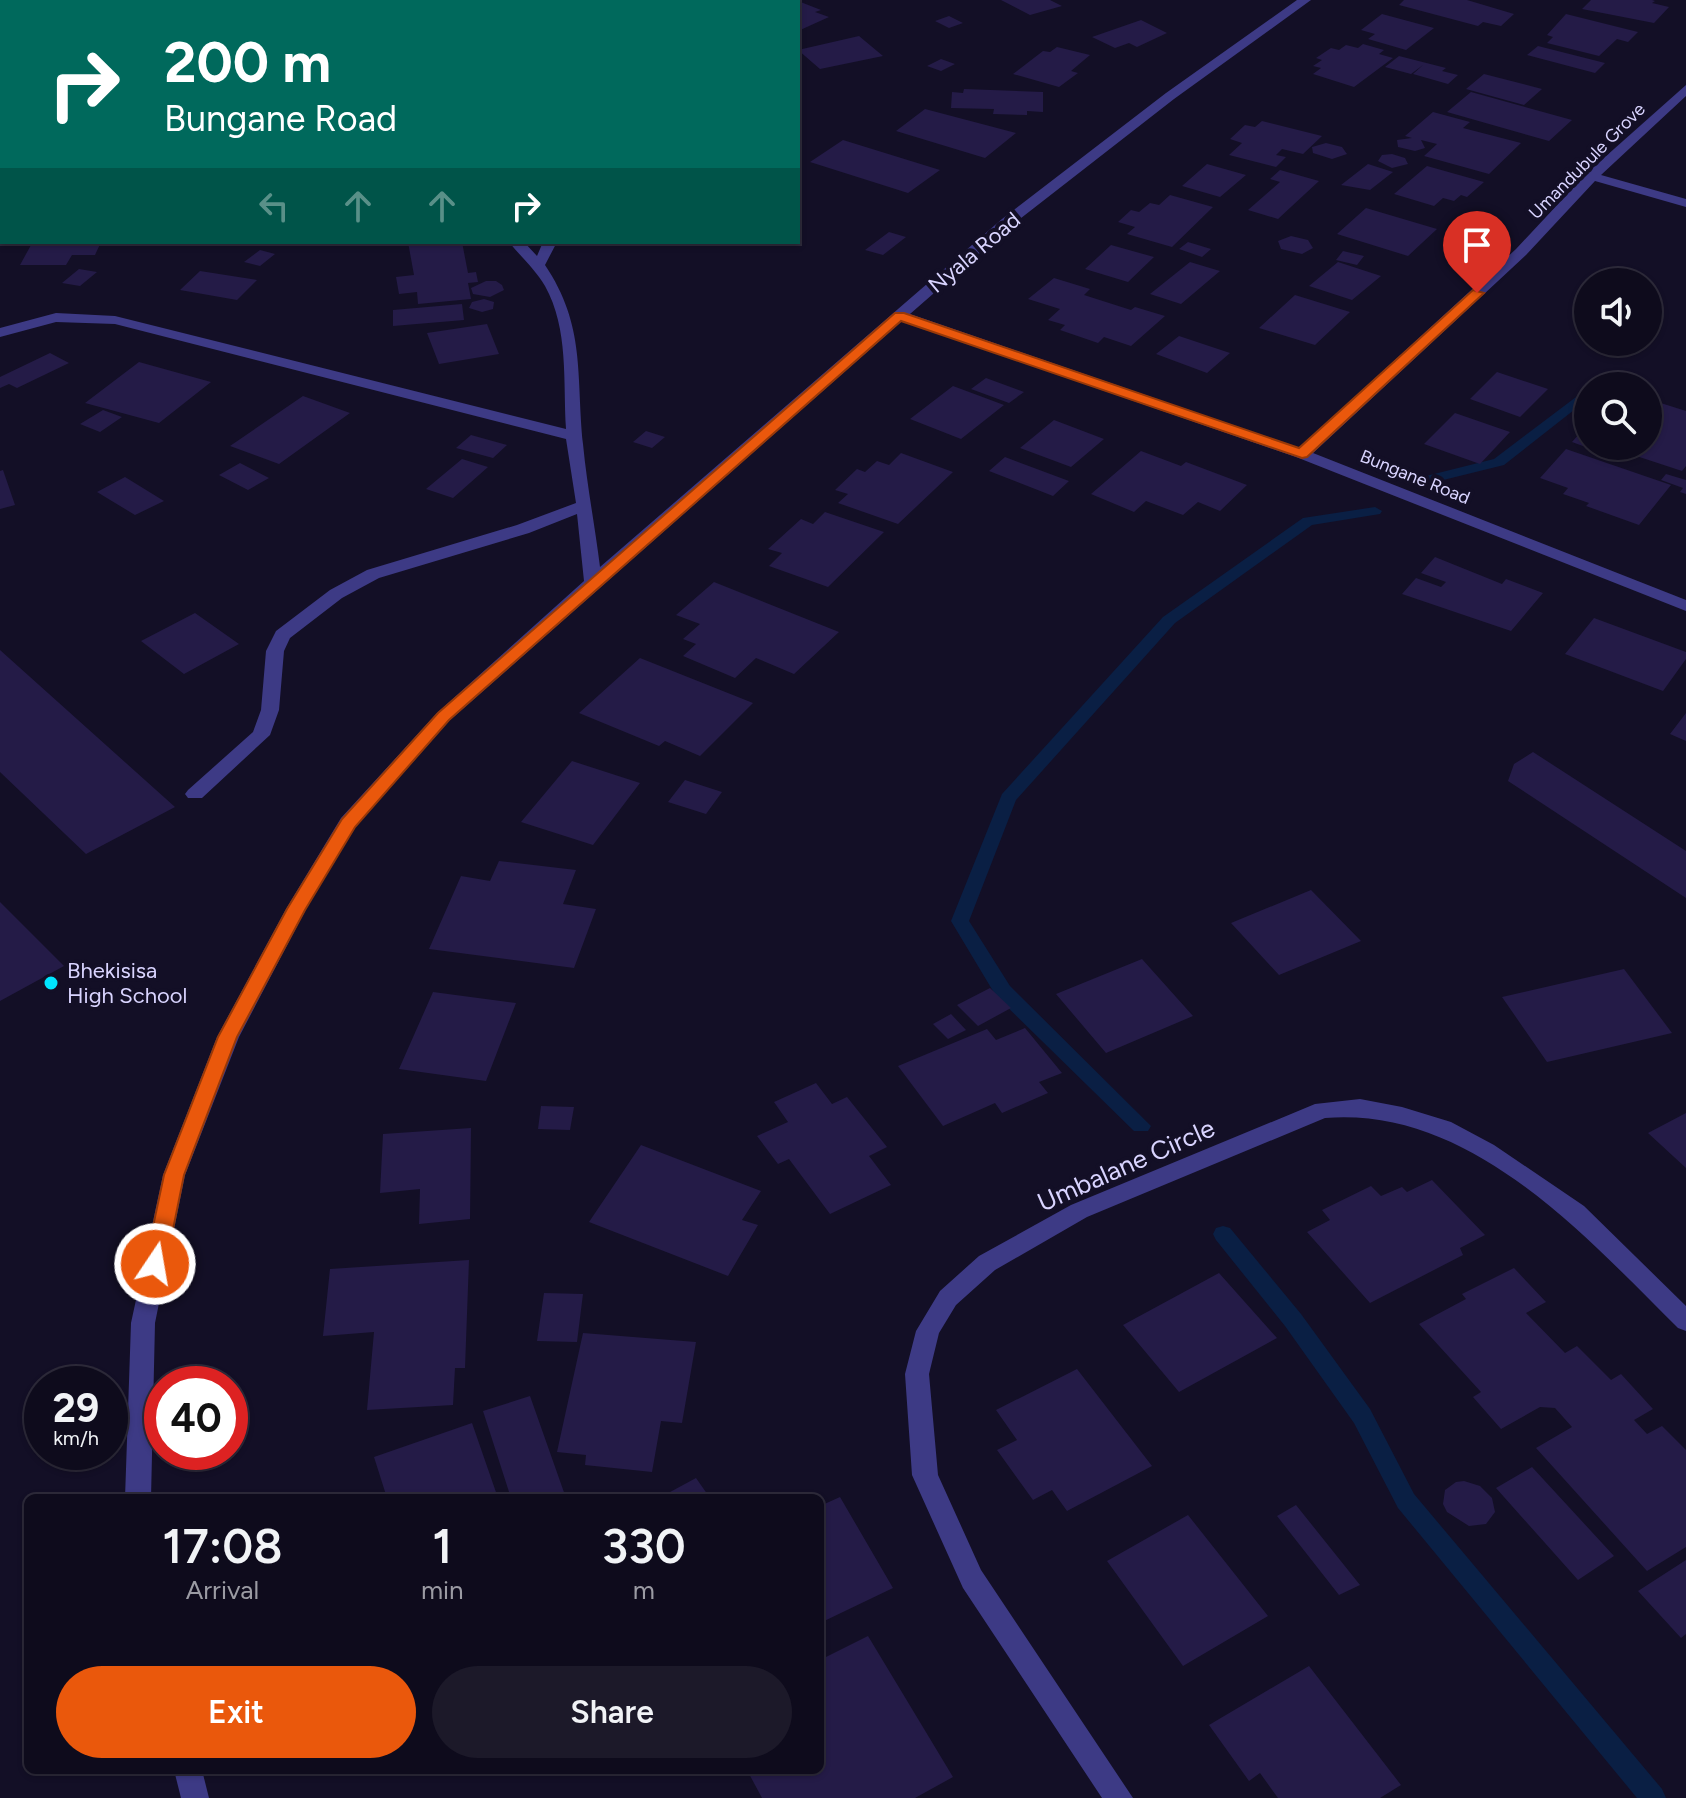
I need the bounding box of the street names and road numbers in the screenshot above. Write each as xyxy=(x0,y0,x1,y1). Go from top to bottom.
street label: Umandubule Grove xyxy=(1524,98,1650,224)
street label: Nyala Road xyxy=(923,206,1026,299)
street label: Bungane Road xyxy=(1357,445,1473,509)
street label: Umbalane Circle xyxy=(1032,1112,1220,1218)

